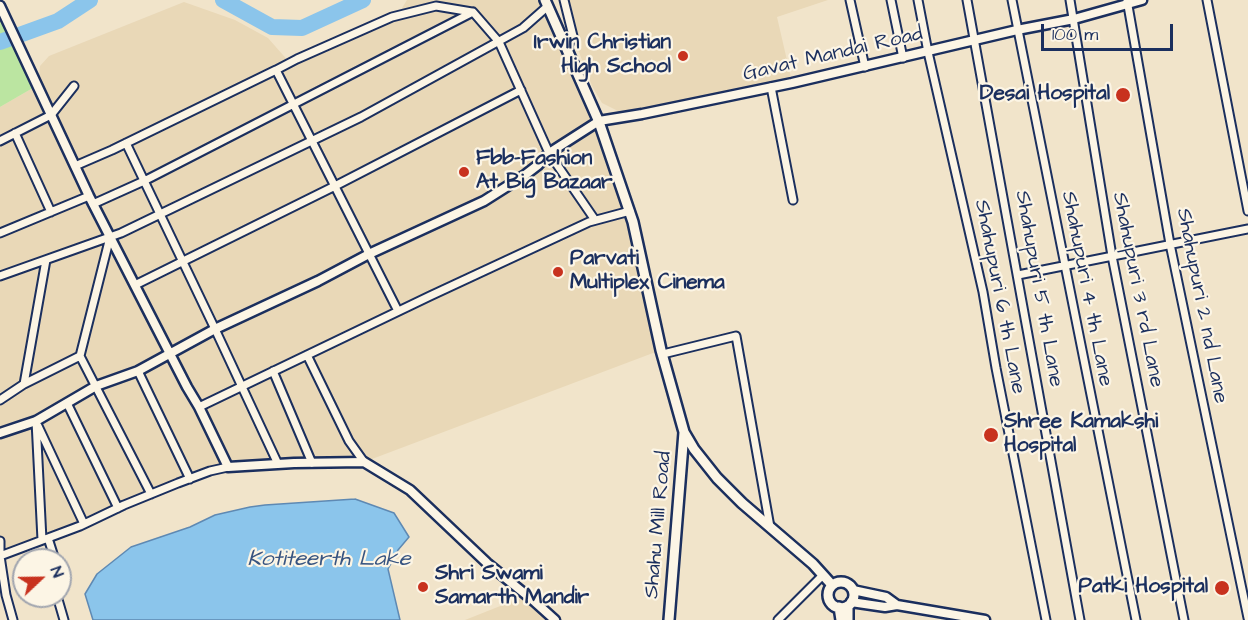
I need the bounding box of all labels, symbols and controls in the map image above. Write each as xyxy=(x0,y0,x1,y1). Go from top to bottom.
scale bar xyxy=(1044,12,1176,50)
street label: Gavat Mandai Road xyxy=(741,22,925,88)
text: 100 m xyxy=(1052,22,1098,47)
place label: Irwin Christian High School xyxy=(534,31,671,81)
marker: Irwin Christian High School xyxy=(676,49,690,63)
place label: Desai Hospital xyxy=(980,82,1110,108)
marker: Desai Hospital xyxy=(1114,86,1132,104)
place label: Fbb-Fashion At Big Bazaar xyxy=(476,147,613,197)
marker: Fbb-Fashion At Big Bazaar xyxy=(457,165,471,179)
street label: Shahupuri 5 th Lane xyxy=(1008,189,1068,389)
street label: Shahupuri 4 th Lane xyxy=(1055,189,1117,389)
street label: Shahupuri 3 rd Lane xyxy=(1106,190,1168,390)
street label: Shahupuri 6 th Lane xyxy=(968,198,1030,396)
street label: Shahupuri 2 nd Lane xyxy=(1170,206,1232,406)
place label: Parvati Multiplex Cinema xyxy=(570,247,725,297)
marker: Parvati Multiplex Cinema xyxy=(551,265,565,279)
place label: Shree Kamakshi Hospital xyxy=(1004,410,1158,460)
marker: Shree Kamakshi Hospital xyxy=(982,426,1000,444)
street label: Shahu Mill Road xyxy=(640,450,678,600)
water label: Kotiteerth Lake xyxy=(247,547,411,573)
north arrow xyxy=(12,548,72,608)
place label: Shri Swami Samarth Mandir xyxy=(435,562,589,612)
text: N xyxy=(45,563,69,581)
place label: Patki Hospital xyxy=(1079,575,1208,601)
marker: Patki Hospital xyxy=(1213,579,1231,597)
marker: Shri Swami Samarth Mandir xyxy=(416,580,430,594)

